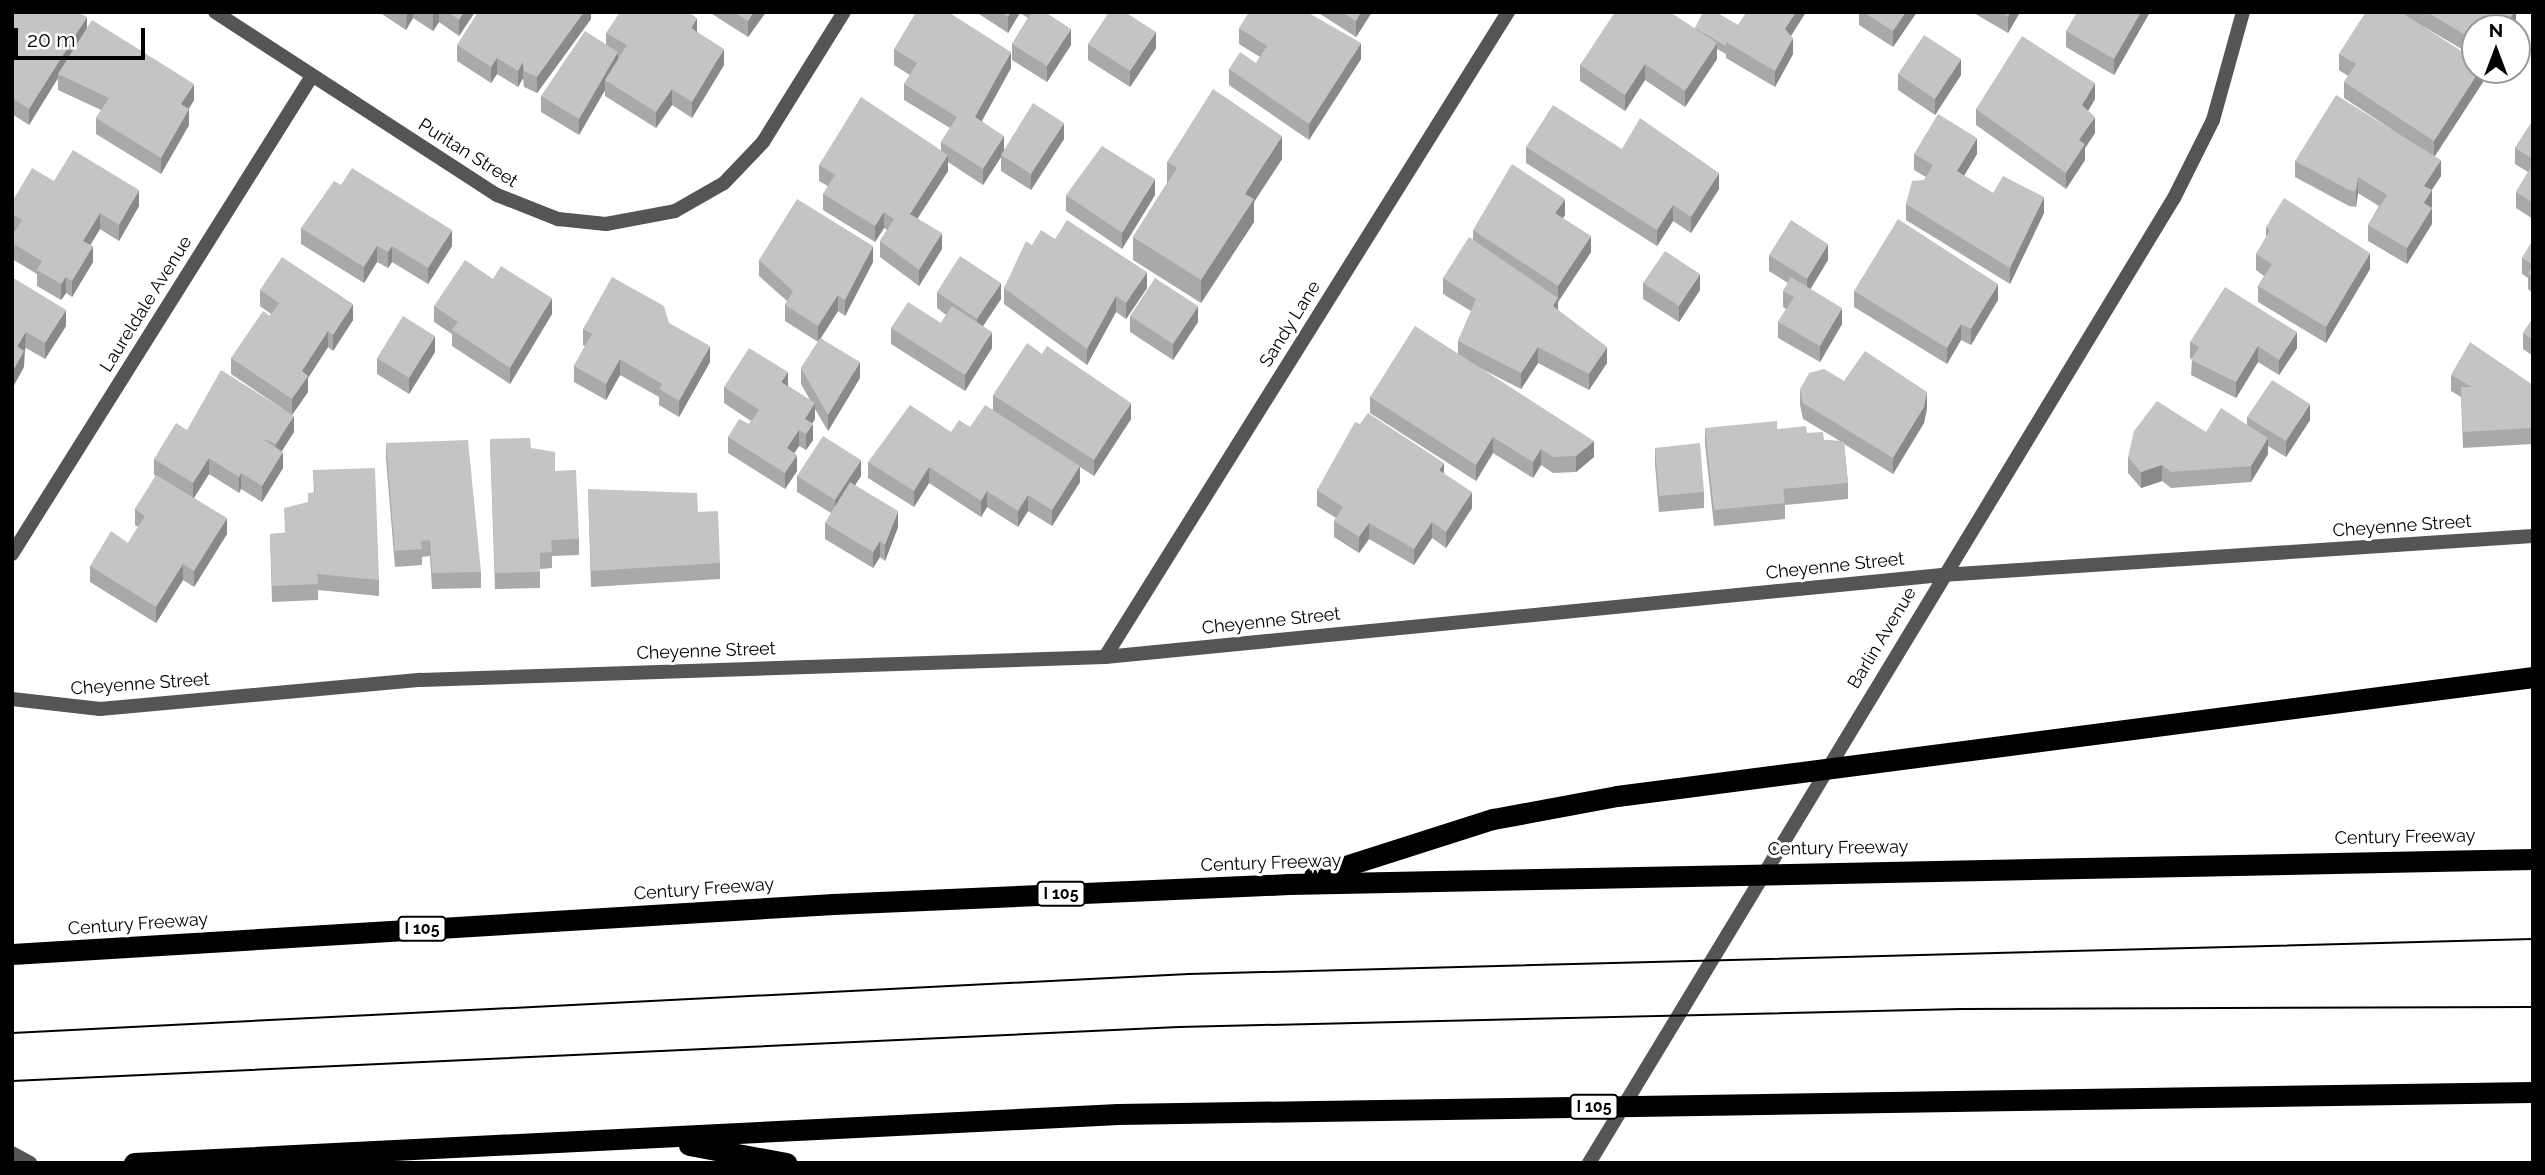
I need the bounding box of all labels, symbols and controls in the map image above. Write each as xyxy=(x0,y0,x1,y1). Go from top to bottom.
scale bar xyxy=(18,14,149,58)
north arrow xyxy=(2461,14,2531,84)
text: N xyxy=(2489,19,2503,41)
text: 20 m xyxy=(27,27,75,52)
street label: Puritan Street xyxy=(414,114,522,192)
street label: Laureldale Avenue xyxy=(95,232,197,376)
street label: Sandy Lane xyxy=(1255,277,1325,371)
street label: Cheyenne Street xyxy=(2332,510,2472,542)
street label: Cheyenne Street xyxy=(1765,548,1905,584)
street label: Barlin Avenue xyxy=(1843,583,1921,693)
street label: Cheyenne Street xyxy=(1201,603,1341,639)
street label: Cheyenne Street xyxy=(636,638,776,664)
street label: Cheyenne Street xyxy=(70,668,210,700)
street label: Century Freeway xyxy=(2334,825,2476,849)
street label: Century Freeway xyxy=(1767,836,1909,860)
street label: Century Freeway xyxy=(1200,850,1342,876)
street label: Century Freeway xyxy=(633,873,775,905)
road number: I 105 xyxy=(1035,881,1087,906)
street label: Century Freeway xyxy=(67,908,209,940)
road number: I 105 xyxy=(396,917,448,942)
road number: I 105 xyxy=(1568,1094,1620,1120)

